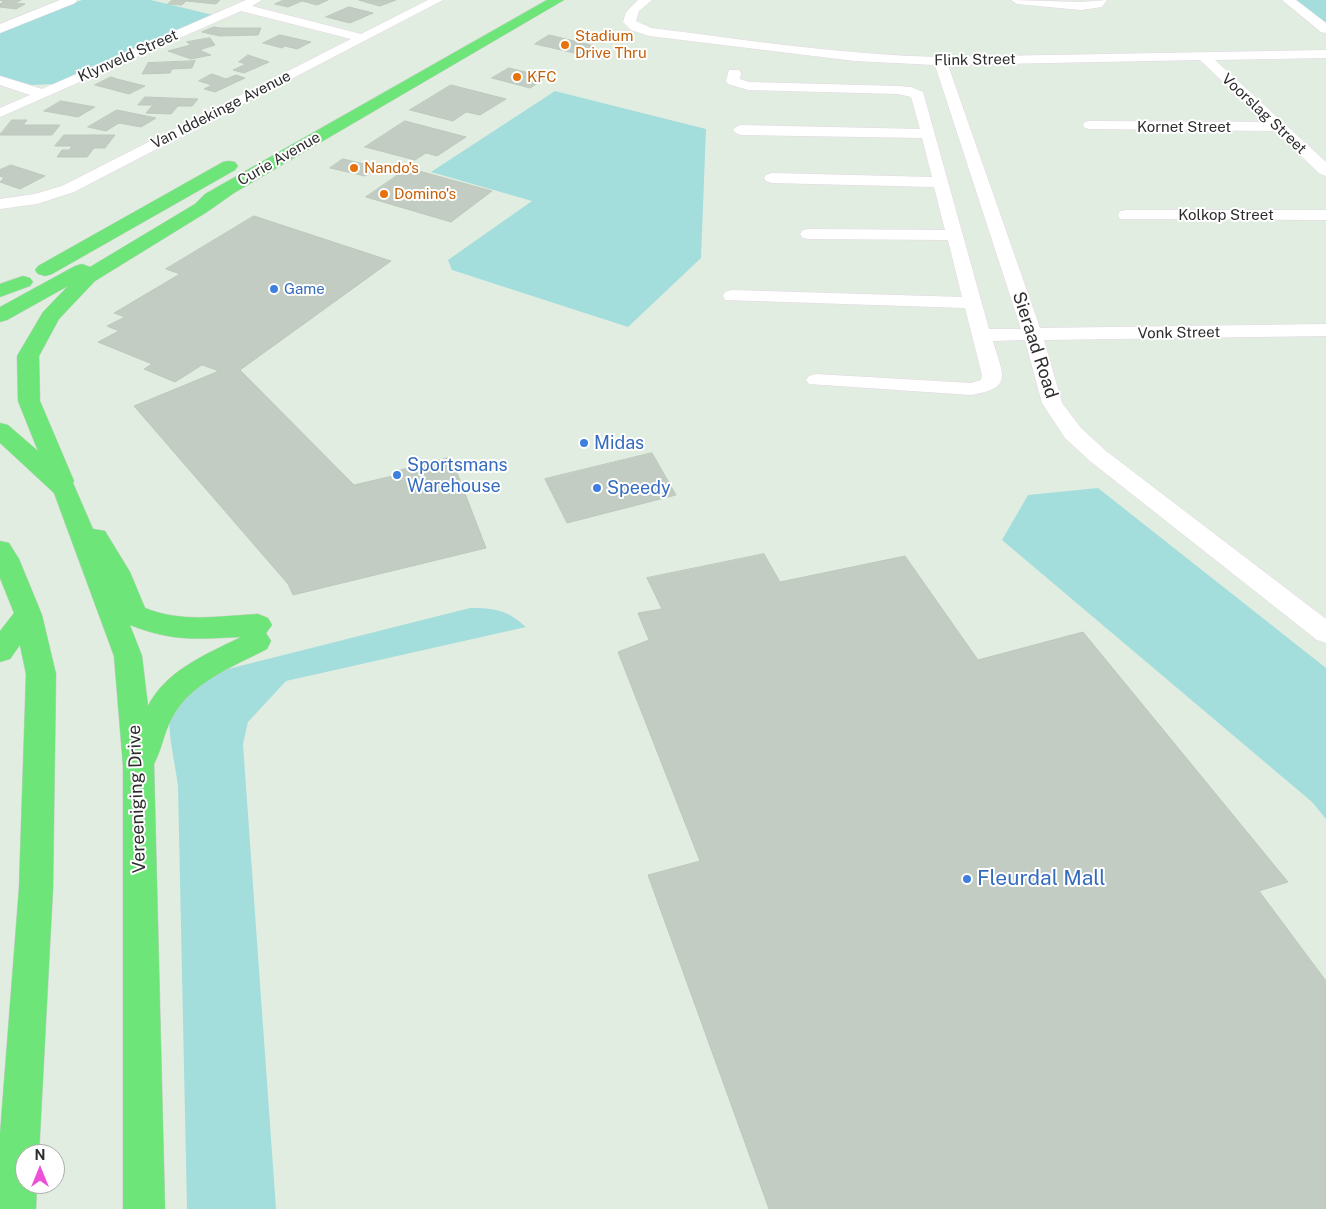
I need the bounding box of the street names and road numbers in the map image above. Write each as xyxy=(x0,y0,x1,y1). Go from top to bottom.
street label: Klynveld Street xyxy=(75,26,181,86)
street label: Flink Street xyxy=(934,50,1016,70)
street label: Van Iddekinge Avenue xyxy=(148,67,294,153)
street label: Voorslag Street xyxy=(1218,70,1310,158)
street label: Kornet Street xyxy=(1137,118,1231,136)
street label: Curie Avenue xyxy=(235,128,323,190)
street label: Kolkop Street xyxy=(1178,206,1274,224)
street label: Sieraad Road xyxy=(1008,289,1062,401)
street label: Vonk Street xyxy=(1138,323,1220,343)
street label: Vereeniging Drive xyxy=(124,724,150,874)

